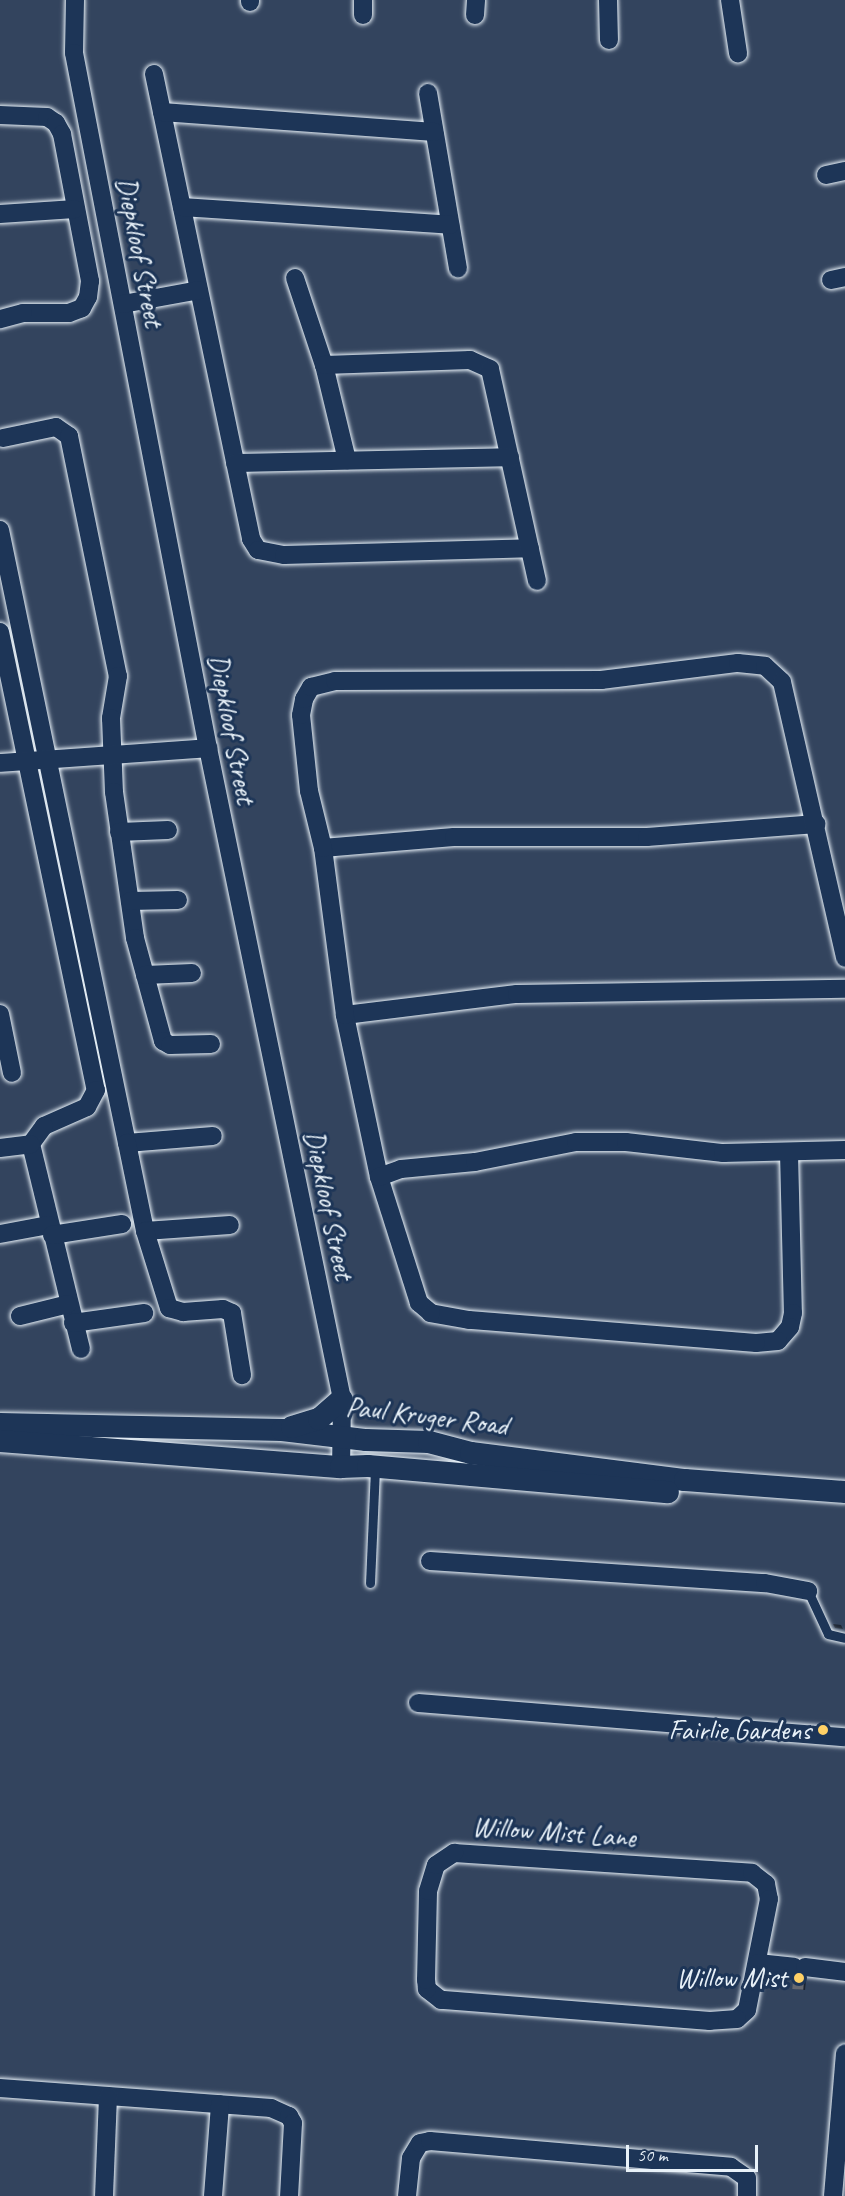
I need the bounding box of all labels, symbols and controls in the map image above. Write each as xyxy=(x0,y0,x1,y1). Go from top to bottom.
street label: Diepkloof Street xyxy=(109,174,171,330)
street label: Diepkloof Street xyxy=(201,651,263,807)
street label: Diepkloof Street xyxy=(297,1127,361,1283)
street label: Paul Kruger Road xyxy=(344,1389,510,1443)
place label: Fairlie Gardens xyxy=(668,1713,811,1747)
marker: Fairlie Gardens xyxy=(816,1723,830,1737)
street label: Willow Mist Lane xyxy=(471,1810,637,1854)
place label: Willow Mist xyxy=(676,1961,787,1995)
marker: Willow Mist xyxy=(792,1971,806,1985)
scale bar xyxy=(629,2133,761,2171)
text: 50 m xyxy=(637,2144,668,2166)

